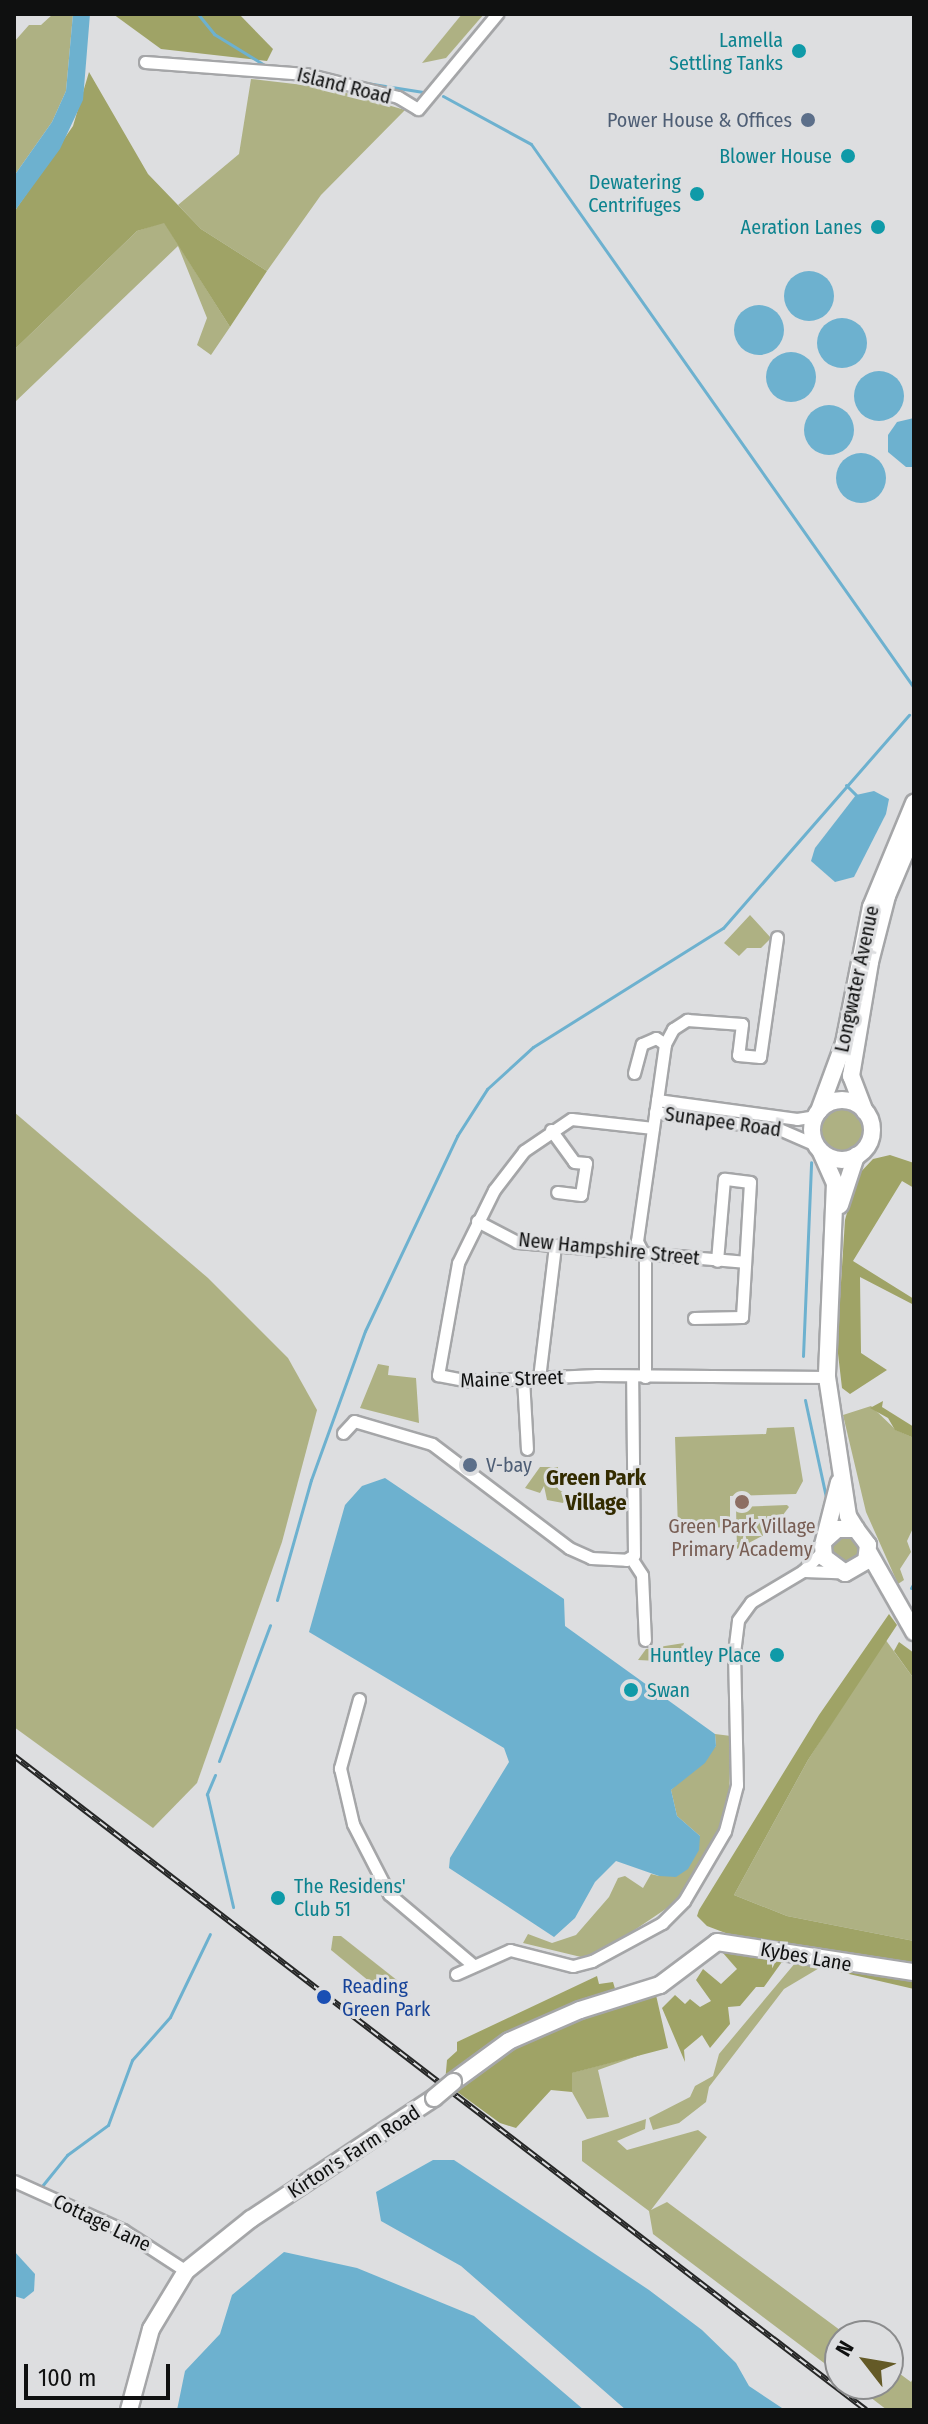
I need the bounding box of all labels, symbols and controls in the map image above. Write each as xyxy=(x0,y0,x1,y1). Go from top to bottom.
place label: Lamella Settling Tanks xyxy=(669,28,783,75)
marker: Lamella Settling Tanks xyxy=(790,42,808,60)
street label: Island Road xyxy=(294,63,394,109)
place label: Power House & Offices xyxy=(607,108,792,132)
marker: Power House & Offices xyxy=(799,111,817,129)
place label: Blower House xyxy=(719,144,832,168)
marker: Blower House xyxy=(839,147,857,165)
place label: Dewatering Centrifuges xyxy=(588,170,681,217)
marker: Dewatering Centrifuges xyxy=(688,185,706,203)
place label: Aeration Lanes xyxy=(741,215,862,239)
marker: Aeration Lanes xyxy=(869,218,887,236)
street label: Longwater Avenue xyxy=(830,903,884,1055)
street label: Sunapee Road xyxy=(663,1102,783,1142)
street label: New Hampshire Street xyxy=(517,1228,701,1270)
street label: Maine Street xyxy=(460,1365,564,1393)
place label: V-bay xyxy=(486,1453,532,1477)
marker: V-bay xyxy=(461,1456,479,1474)
district label: Green Park Village xyxy=(546,1464,646,1516)
marker: Green Park Village Primary Academy xyxy=(733,1493,751,1511)
place label: Green Park Village Primary Academy xyxy=(668,1514,816,1561)
place label: Huntley Place xyxy=(650,1643,761,1667)
marker: Huntley Place xyxy=(768,1646,786,1664)
place label: Swan xyxy=(647,1678,690,1702)
marker: Swan xyxy=(622,1681,640,1699)
place label: The Residens' Club 51 xyxy=(294,1874,406,1921)
marker: The Residens' Club 51 xyxy=(269,1889,287,1907)
street label: Kybes Lane xyxy=(759,1937,853,1977)
place label: Reading Green Park xyxy=(342,1974,430,2021)
marker: Reading Green Park xyxy=(313,1986,335,2008)
street label: Kirton's Farm Road xyxy=(283,2100,425,2204)
street label: Cottage Lane xyxy=(49,2189,155,2257)
north arrow xyxy=(824,2320,904,2400)
text: N xyxy=(830,2336,860,2361)
scale bar xyxy=(28,2348,174,2398)
text: 100 m xyxy=(38,2364,96,2392)

